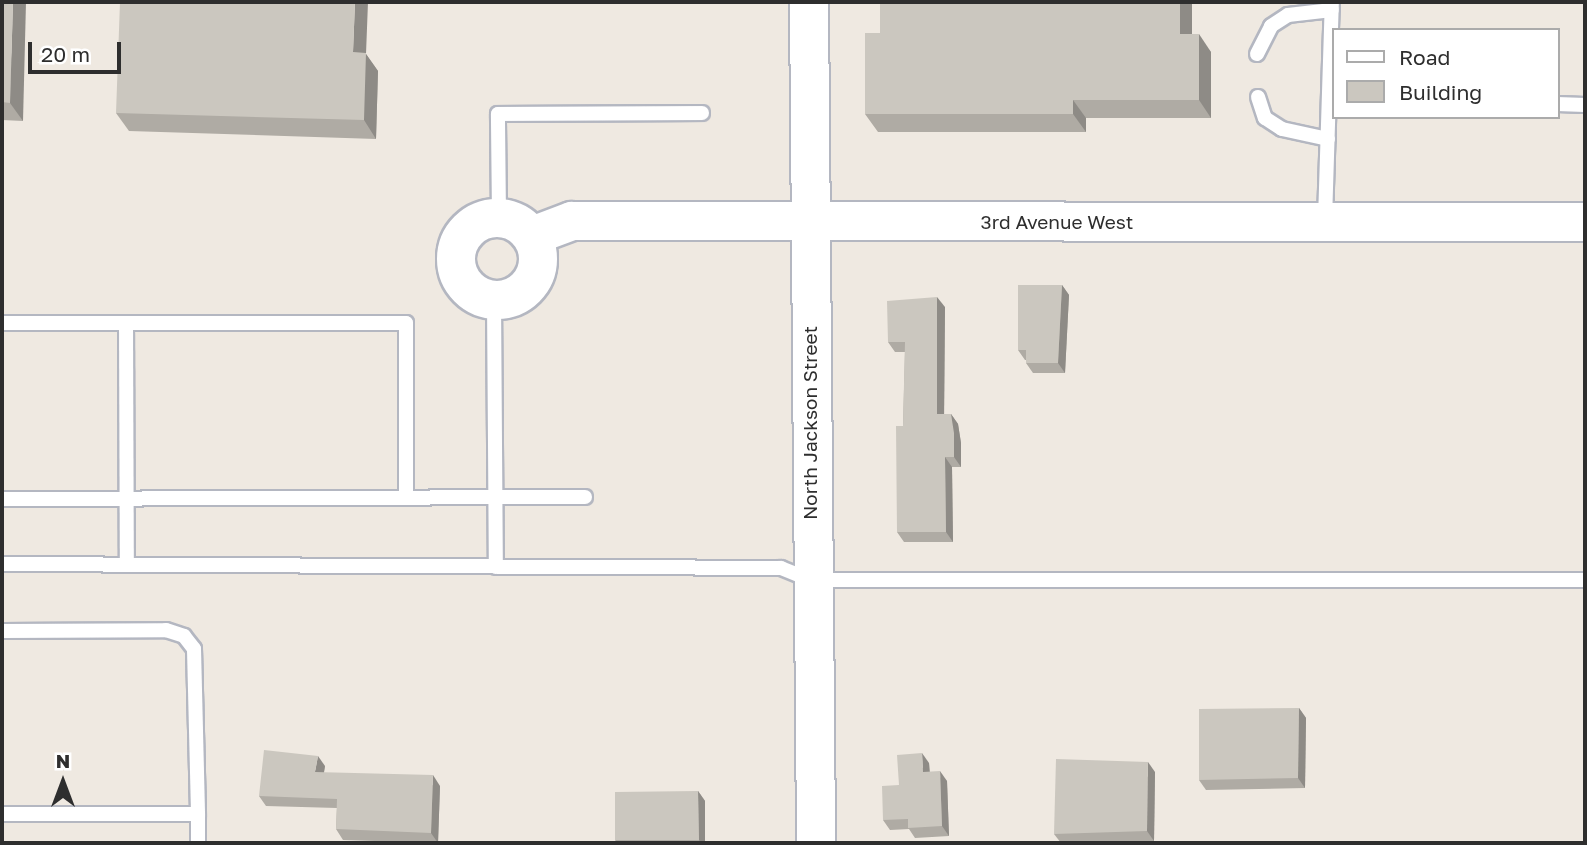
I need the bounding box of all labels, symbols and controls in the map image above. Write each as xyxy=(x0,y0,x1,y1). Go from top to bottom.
scale bar xyxy=(32,28,124,72)
legend xyxy=(1332,28,1559,119)
text: 20 m xyxy=(41,41,90,67)
text: Road xyxy=(1399,44,1450,70)
text: Building xyxy=(1399,79,1482,105)
street label: 3rd Avenue West xyxy=(981,211,1133,233)
street label: North Jackson Street xyxy=(799,326,821,520)
north arrow xyxy=(28,747,98,817)
text: N xyxy=(56,749,70,772)

